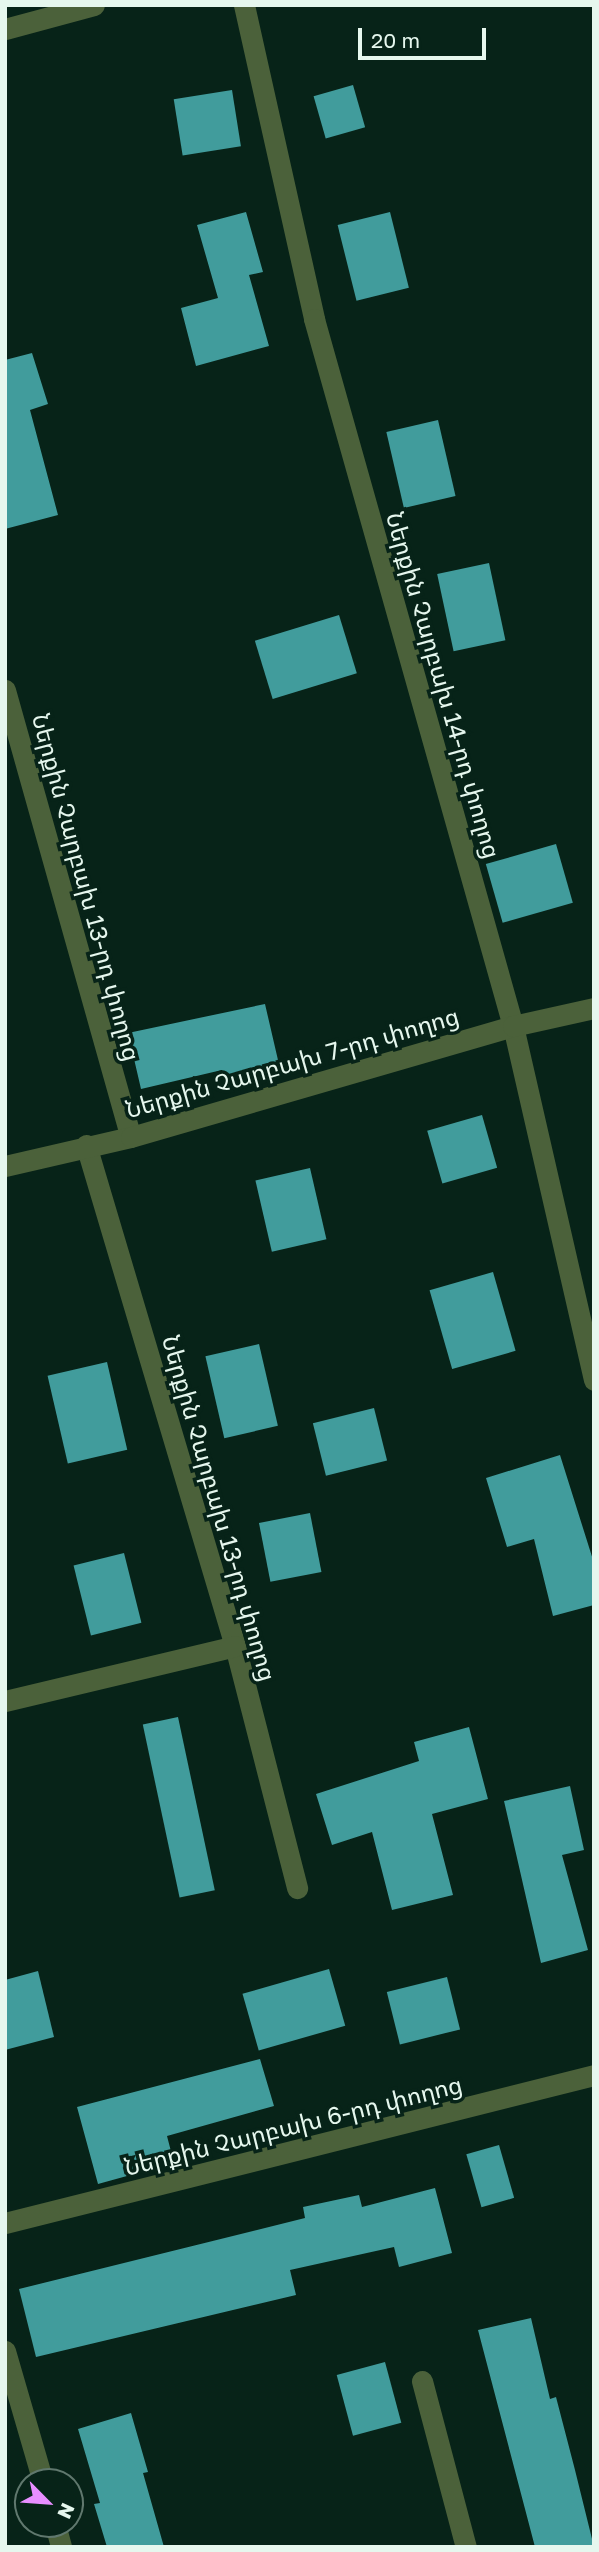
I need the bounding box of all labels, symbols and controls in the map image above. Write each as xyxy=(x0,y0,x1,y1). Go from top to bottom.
scale bar xyxy=(361,14,489,58)
text: 20 m xyxy=(371,27,420,53)
street label: Ներքին Չարբախ 14-րդ փողոց xyxy=(381,508,507,862)
street label: Ներքին Չարբախ 13-րդ փողոց xyxy=(27,710,147,1064)
street label: Ներքին Չարբախ 7-րդ փողոց xyxy=(122,1001,462,1123)
street label: Ներքին Չարբախ 13-րդ փողոց xyxy=(157,1332,283,1684)
street label: Ներքին Չարբախ 6-րդ փողոց xyxy=(121,2069,465,2181)
north arrow xyxy=(14,2468,84,2538)
text: N xyxy=(53,2500,80,2523)

